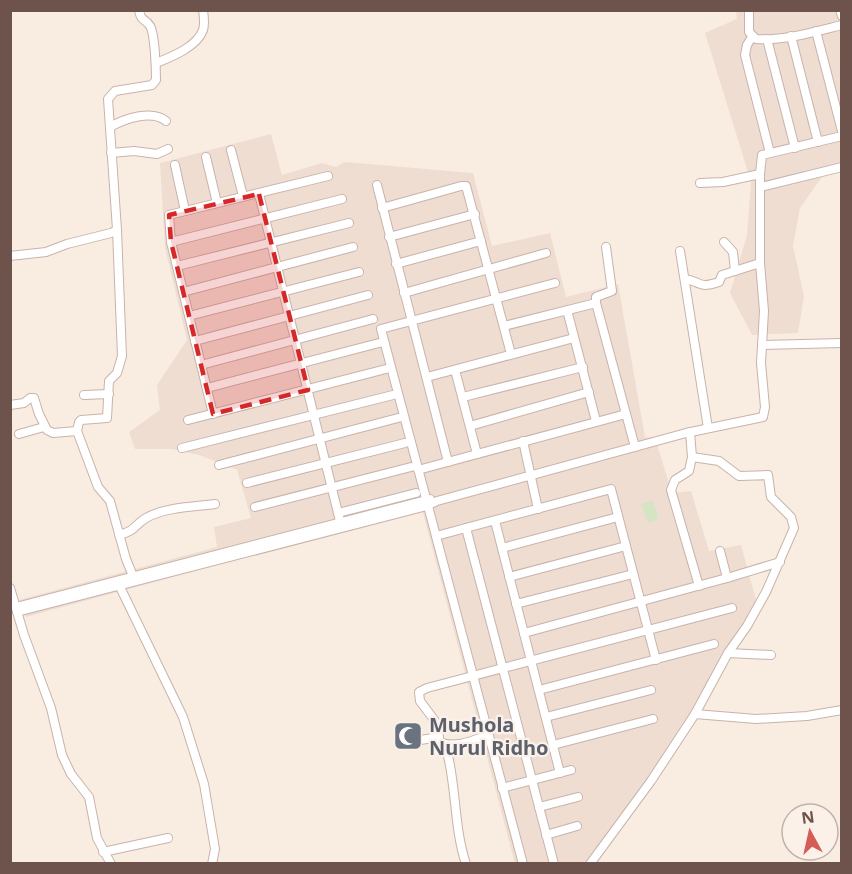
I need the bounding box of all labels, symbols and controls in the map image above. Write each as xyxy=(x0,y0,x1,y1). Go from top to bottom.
place label: Mushola Nurul Ridho xyxy=(429,711,549,761)
mosque icon: Mushola Nurul Ridho xyxy=(392,720,424,752)
north arrow xyxy=(780,802,840,862)
text: N xyxy=(800,805,816,829)

